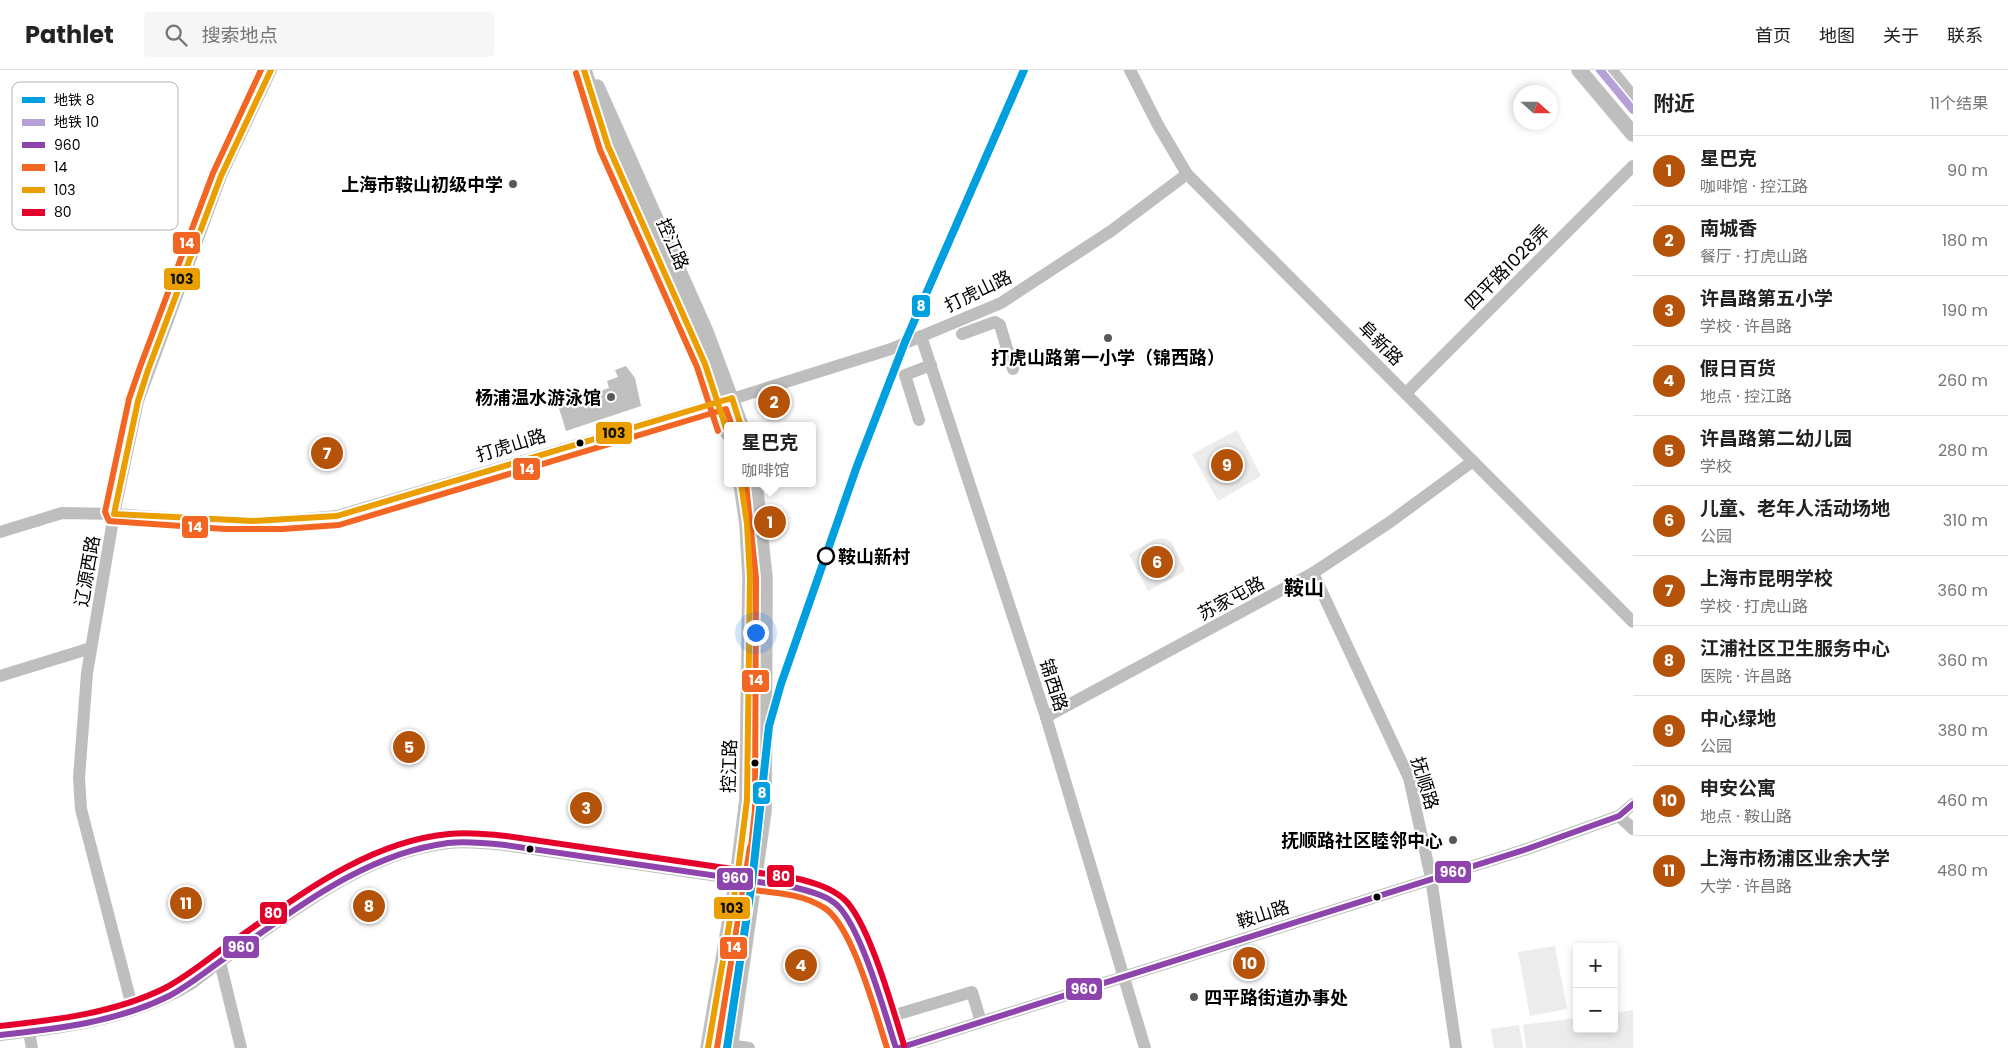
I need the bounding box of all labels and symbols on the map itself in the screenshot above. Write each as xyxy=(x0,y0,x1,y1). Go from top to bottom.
legend xyxy=(12,82,178,230)
north arrow xyxy=(1513,85,1558,130)
text: 地铁 8 xyxy=(54,90,95,110)
text: 地铁 10 xyxy=(54,112,99,132)
text: 960 xyxy=(54,135,81,155)
text: 14 xyxy=(54,157,67,177)
place label: 上海市鞍山初级中学 xyxy=(341,172,503,197)
marker: 上海市鞍山初级中学 xyxy=(507,178,519,190)
text: 103 xyxy=(54,180,76,200)
text: 80 xyxy=(54,202,72,222)
street label: 控江路 xyxy=(651,214,695,274)
street label: 四平路1028弄 xyxy=(1459,219,1555,315)
line badge: 14 xyxy=(172,231,201,255)
text: 14 xyxy=(180,233,194,253)
street label: 打虎山路 xyxy=(940,264,1016,318)
line badge: 103 xyxy=(163,267,201,291)
text: 103 xyxy=(171,269,193,289)
line badge: 8 xyxy=(911,294,931,318)
text: 8 xyxy=(916,296,926,316)
street label: 阜新路 xyxy=(1353,315,1409,371)
marker: 打虎山路第一小学（锦西路） xyxy=(1102,332,1114,344)
place label: 打虎山路第一小学（锦西路） xyxy=(991,345,1225,370)
pin: 2 xyxy=(758,383,790,421)
place label: 杨浦温水游泳馆 xyxy=(475,385,601,410)
marker: 杨浦温水游泳馆 xyxy=(605,391,617,403)
line badge: 103 xyxy=(595,421,633,445)
street label: 打虎山路 xyxy=(473,423,549,467)
text: 103 xyxy=(603,423,625,443)
pin: 7 xyxy=(311,434,343,472)
unlabelled marker xyxy=(575,438,585,448)
pin: 9 xyxy=(1211,446,1243,484)
line badge: 14 xyxy=(512,457,541,481)
text: 14 xyxy=(520,459,534,479)
pin: 1 xyxy=(754,503,786,541)
line badge: 14 xyxy=(181,515,209,539)
text: 14 xyxy=(188,517,202,537)
street label: 辽源西路 xyxy=(68,533,106,609)
pin: 6 xyxy=(1141,543,1173,581)
place label: 鞍山新村 xyxy=(838,544,910,569)
marker: 鞍山新村 xyxy=(817,547,835,565)
street label: 苏家屯路 xyxy=(1193,570,1269,626)
district label: 鞍山 xyxy=(1284,574,1324,602)
your location xyxy=(743,620,769,646)
street label: 锦西路 xyxy=(1034,655,1074,715)
line badge: 14 xyxy=(741,669,770,693)
text: 14 xyxy=(749,670,763,690)
pin: 5 xyxy=(393,728,425,766)
street label: 控江路 xyxy=(716,739,742,793)
street label: 抚顺路 xyxy=(1405,754,1445,812)
unlabelled marker xyxy=(750,758,760,768)
line badge: 8 xyxy=(752,781,771,805)
text: 8 xyxy=(757,783,767,803)
pin: 3 xyxy=(570,789,602,827)
place label: 抚顺路社区睦邻中心 xyxy=(1281,828,1443,853)
marker: 抚顺路社区睦邻中心 xyxy=(1447,834,1459,846)
unlabelled marker xyxy=(525,844,535,854)
line badge: 960 xyxy=(1434,860,1472,884)
text: 960 xyxy=(1440,862,1466,882)
line badge: 80 xyxy=(766,864,795,888)
text: 80 xyxy=(772,866,790,886)
line badge: 960 xyxy=(716,867,754,891)
text: 960 xyxy=(722,868,748,888)
pin: 11 xyxy=(170,884,202,922)
pin: 8 xyxy=(353,887,385,925)
unlabelled marker xyxy=(1372,892,1382,902)
street label: 鞍山路 xyxy=(1233,894,1293,934)
line badge: 103 xyxy=(713,896,751,920)
text: 103 xyxy=(721,898,743,918)
line badge: 80 xyxy=(259,901,288,925)
text: 80 xyxy=(264,903,282,923)
line badge: 960 xyxy=(222,935,260,959)
line badge: 14 xyxy=(719,936,748,960)
text: 960 xyxy=(228,937,254,957)
text: 14 xyxy=(727,937,741,957)
pin: 10 xyxy=(1233,944,1265,982)
pin: 4 xyxy=(785,946,817,984)
line badge: 960 xyxy=(1065,977,1103,1001)
text: 960 xyxy=(1071,979,1097,999)
place label: 四平路街道办事处 xyxy=(1204,985,1348,1010)
marker: 四平路街道办事处 xyxy=(1188,991,1200,1003)

